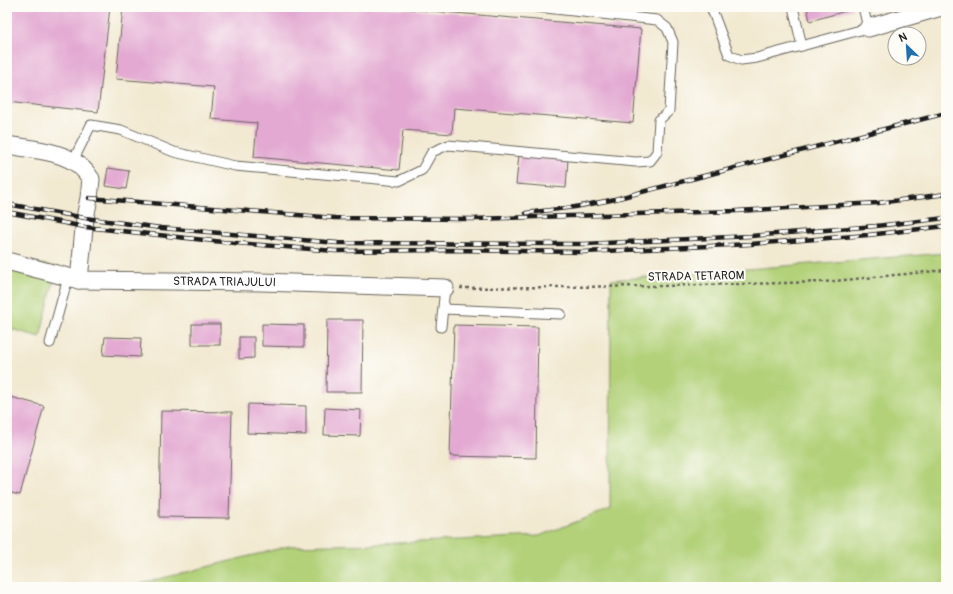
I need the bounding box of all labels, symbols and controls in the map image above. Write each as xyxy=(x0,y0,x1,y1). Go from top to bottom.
north arrow xyxy=(887,26,927,66)
text: N xyxy=(897,30,910,45)
street label: STRADA TETAROM xyxy=(648,268,745,285)
street label: STRADA TRIAJULUI xyxy=(173,274,276,290)

